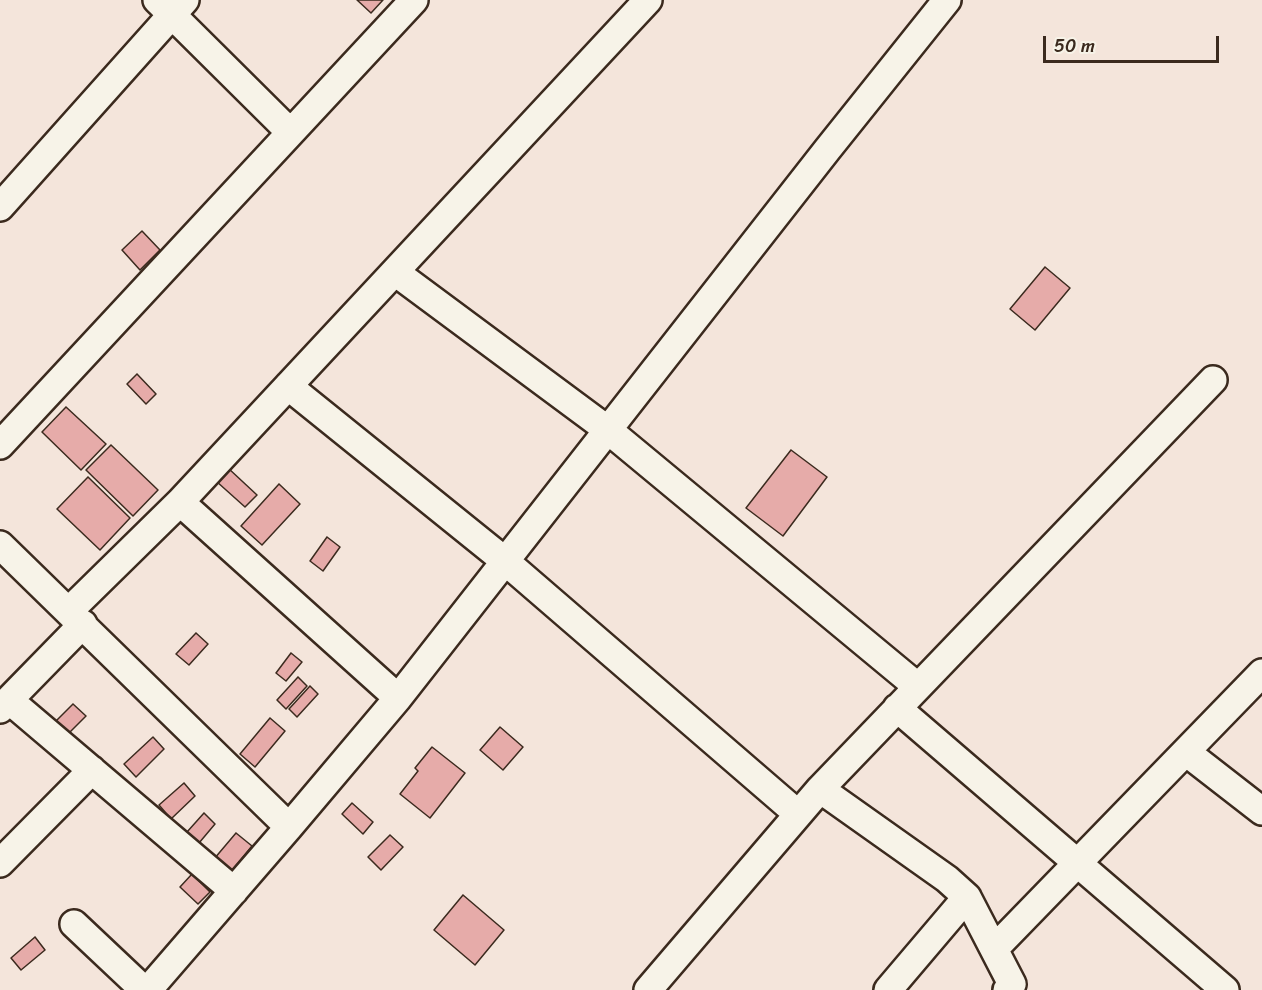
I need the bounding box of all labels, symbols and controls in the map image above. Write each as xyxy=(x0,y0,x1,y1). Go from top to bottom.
scale bar xyxy=(1046,24,1222,62)
text: 50 m xyxy=(1054,30,1095,62)

